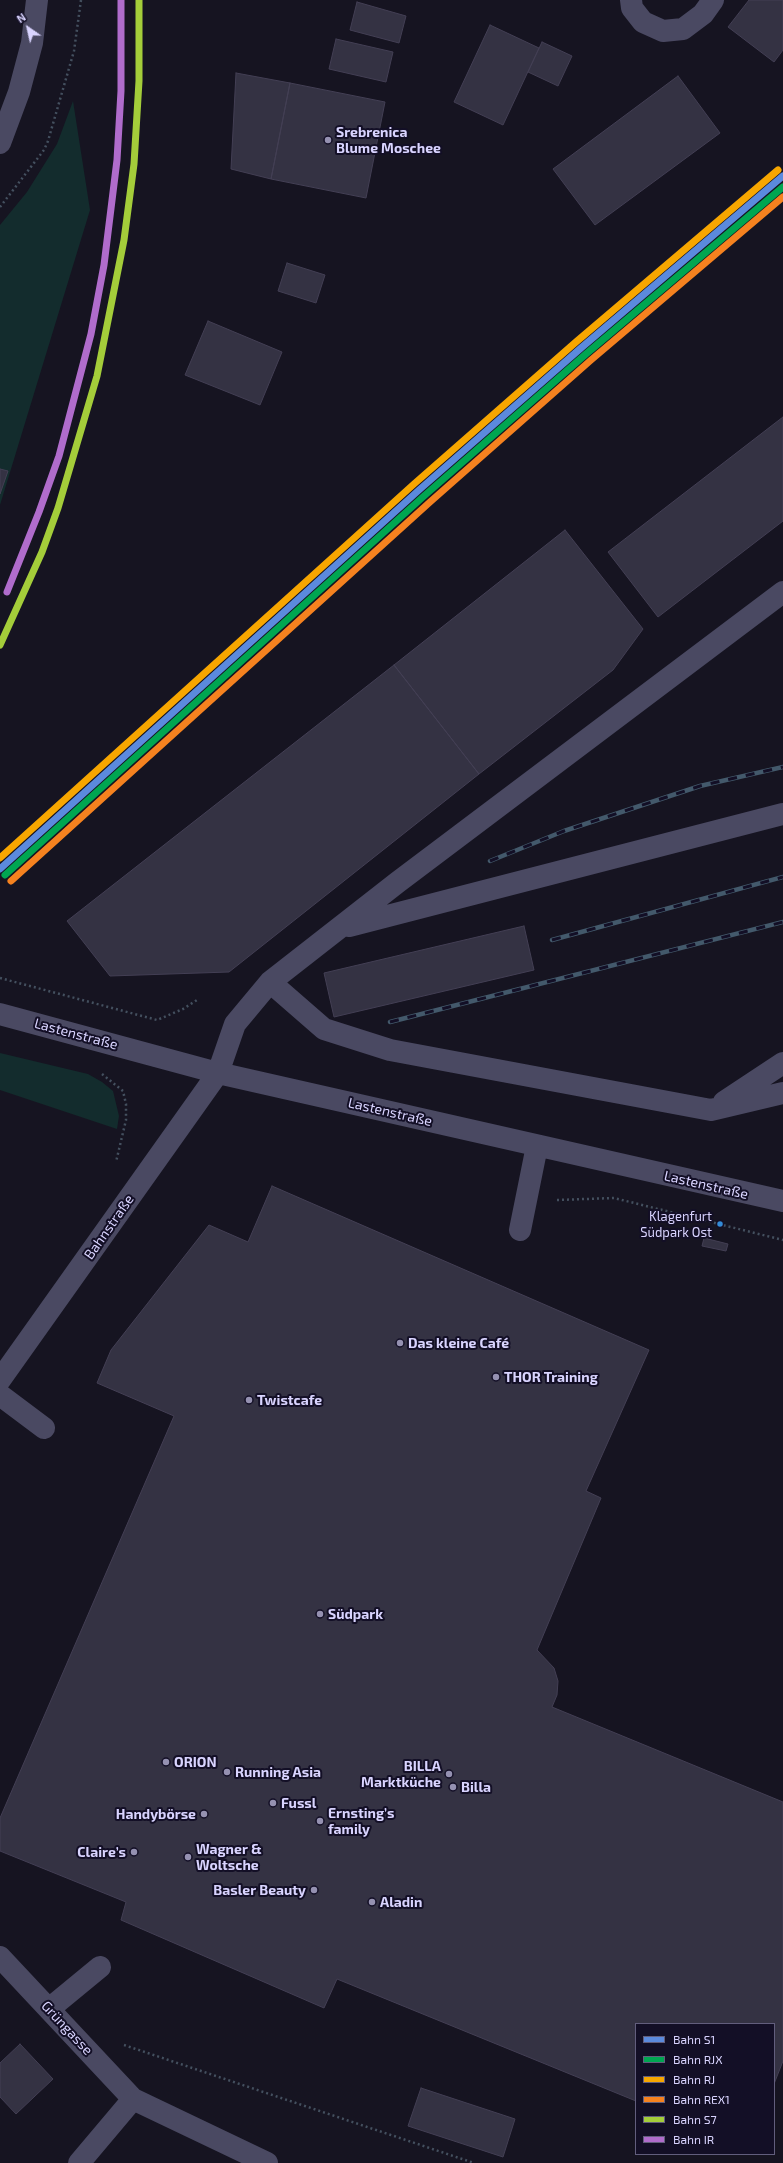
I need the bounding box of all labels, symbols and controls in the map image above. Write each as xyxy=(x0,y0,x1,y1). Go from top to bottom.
north arrow xyxy=(8,8,48,48)
text: N xyxy=(14,10,28,25)
place label: Srebrenica Blume Moschee xyxy=(336,124,441,156)
marker: Srebrenica Blume Moschee xyxy=(323,135,333,145)
street label: Lastenstraße xyxy=(32,1015,120,1053)
street label: Lastenstraße xyxy=(346,1094,434,1130)
street label: Lastenstraße xyxy=(662,1167,750,1203)
street label: Bahnstraße xyxy=(81,1191,137,1263)
place label: Klagenfurt Südpark Ost xyxy=(640,1209,712,1240)
marker: Klagenfurt Südpark Ost xyxy=(715,1219,725,1229)
place label: Das kleine Café xyxy=(408,1335,509,1351)
marker: Das kleine Café xyxy=(395,1338,405,1348)
place label: THOR Training xyxy=(504,1369,598,1385)
marker: THOR Training xyxy=(491,1372,501,1382)
place label: Twistcafe xyxy=(257,1392,322,1408)
marker: Twistcafe xyxy=(244,1395,254,1405)
place label: Südpark xyxy=(328,1606,383,1622)
marker: Südpark xyxy=(315,1609,325,1619)
place label: ORION xyxy=(174,1754,217,1770)
marker: ORION xyxy=(161,1757,171,1767)
place label: BILLA Marktküche xyxy=(361,1758,441,1790)
place label: Running Asia xyxy=(235,1764,321,1780)
marker: Running Asia xyxy=(222,1767,232,1777)
marker: BILLA Marktküche xyxy=(444,1769,454,1779)
place label: Billa xyxy=(461,1779,491,1795)
marker: Billa xyxy=(448,1782,458,1792)
place label: Fussl xyxy=(281,1795,316,1811)
marker: Fussl xyxy=(268,1798,278,1808)
place label: Ernsting’s family xyxy=(328,1805,394,1838)
place label: Handybörse xyxy=(116,1806,196,1822)
marker: Handybörse xyxy=(199,1809,209,1819)
marker: Ernsting’s family xyxy=(315,1816,325,1826)
place label: Wagner & Woltsche xyxy=(196,1841,262,1874)
place label: Claire’s xyxy=(77,1844,126,1860)
marker: Claire’s xyxy=(129,1847,139,1857)
marker: Wagner & Woltsche xyxy=(183,1852,193,1862)
place label: Basler Beauty xyxy=(213,1882,306,1898)
marker: Basler Beauty xyxy=(309,1885,319,1895)
place label: Aladin xyxy=(380,1894,422,1910)
marker: Aladin xyxy=(367,1897,377,1907)
street label: Grüngasse xyxy=(38,1998,96,2058)
legend xyxy=(635,2023,775,2155)
text: Bahn S1 xyxy=(673,2032,715,2046)
text: Bahn RJX xyxy=(673,2052,722,2066)
text: Bahn RJ xyxy=(673,2072,715,2086)
text: Bahn REX1 xyxy=(673,2092,730,2106)
text: Bahn S7 xyxy=(673,2112,717,2126)
text: Bahn IR xyxy=(673,2132,714,2146)

